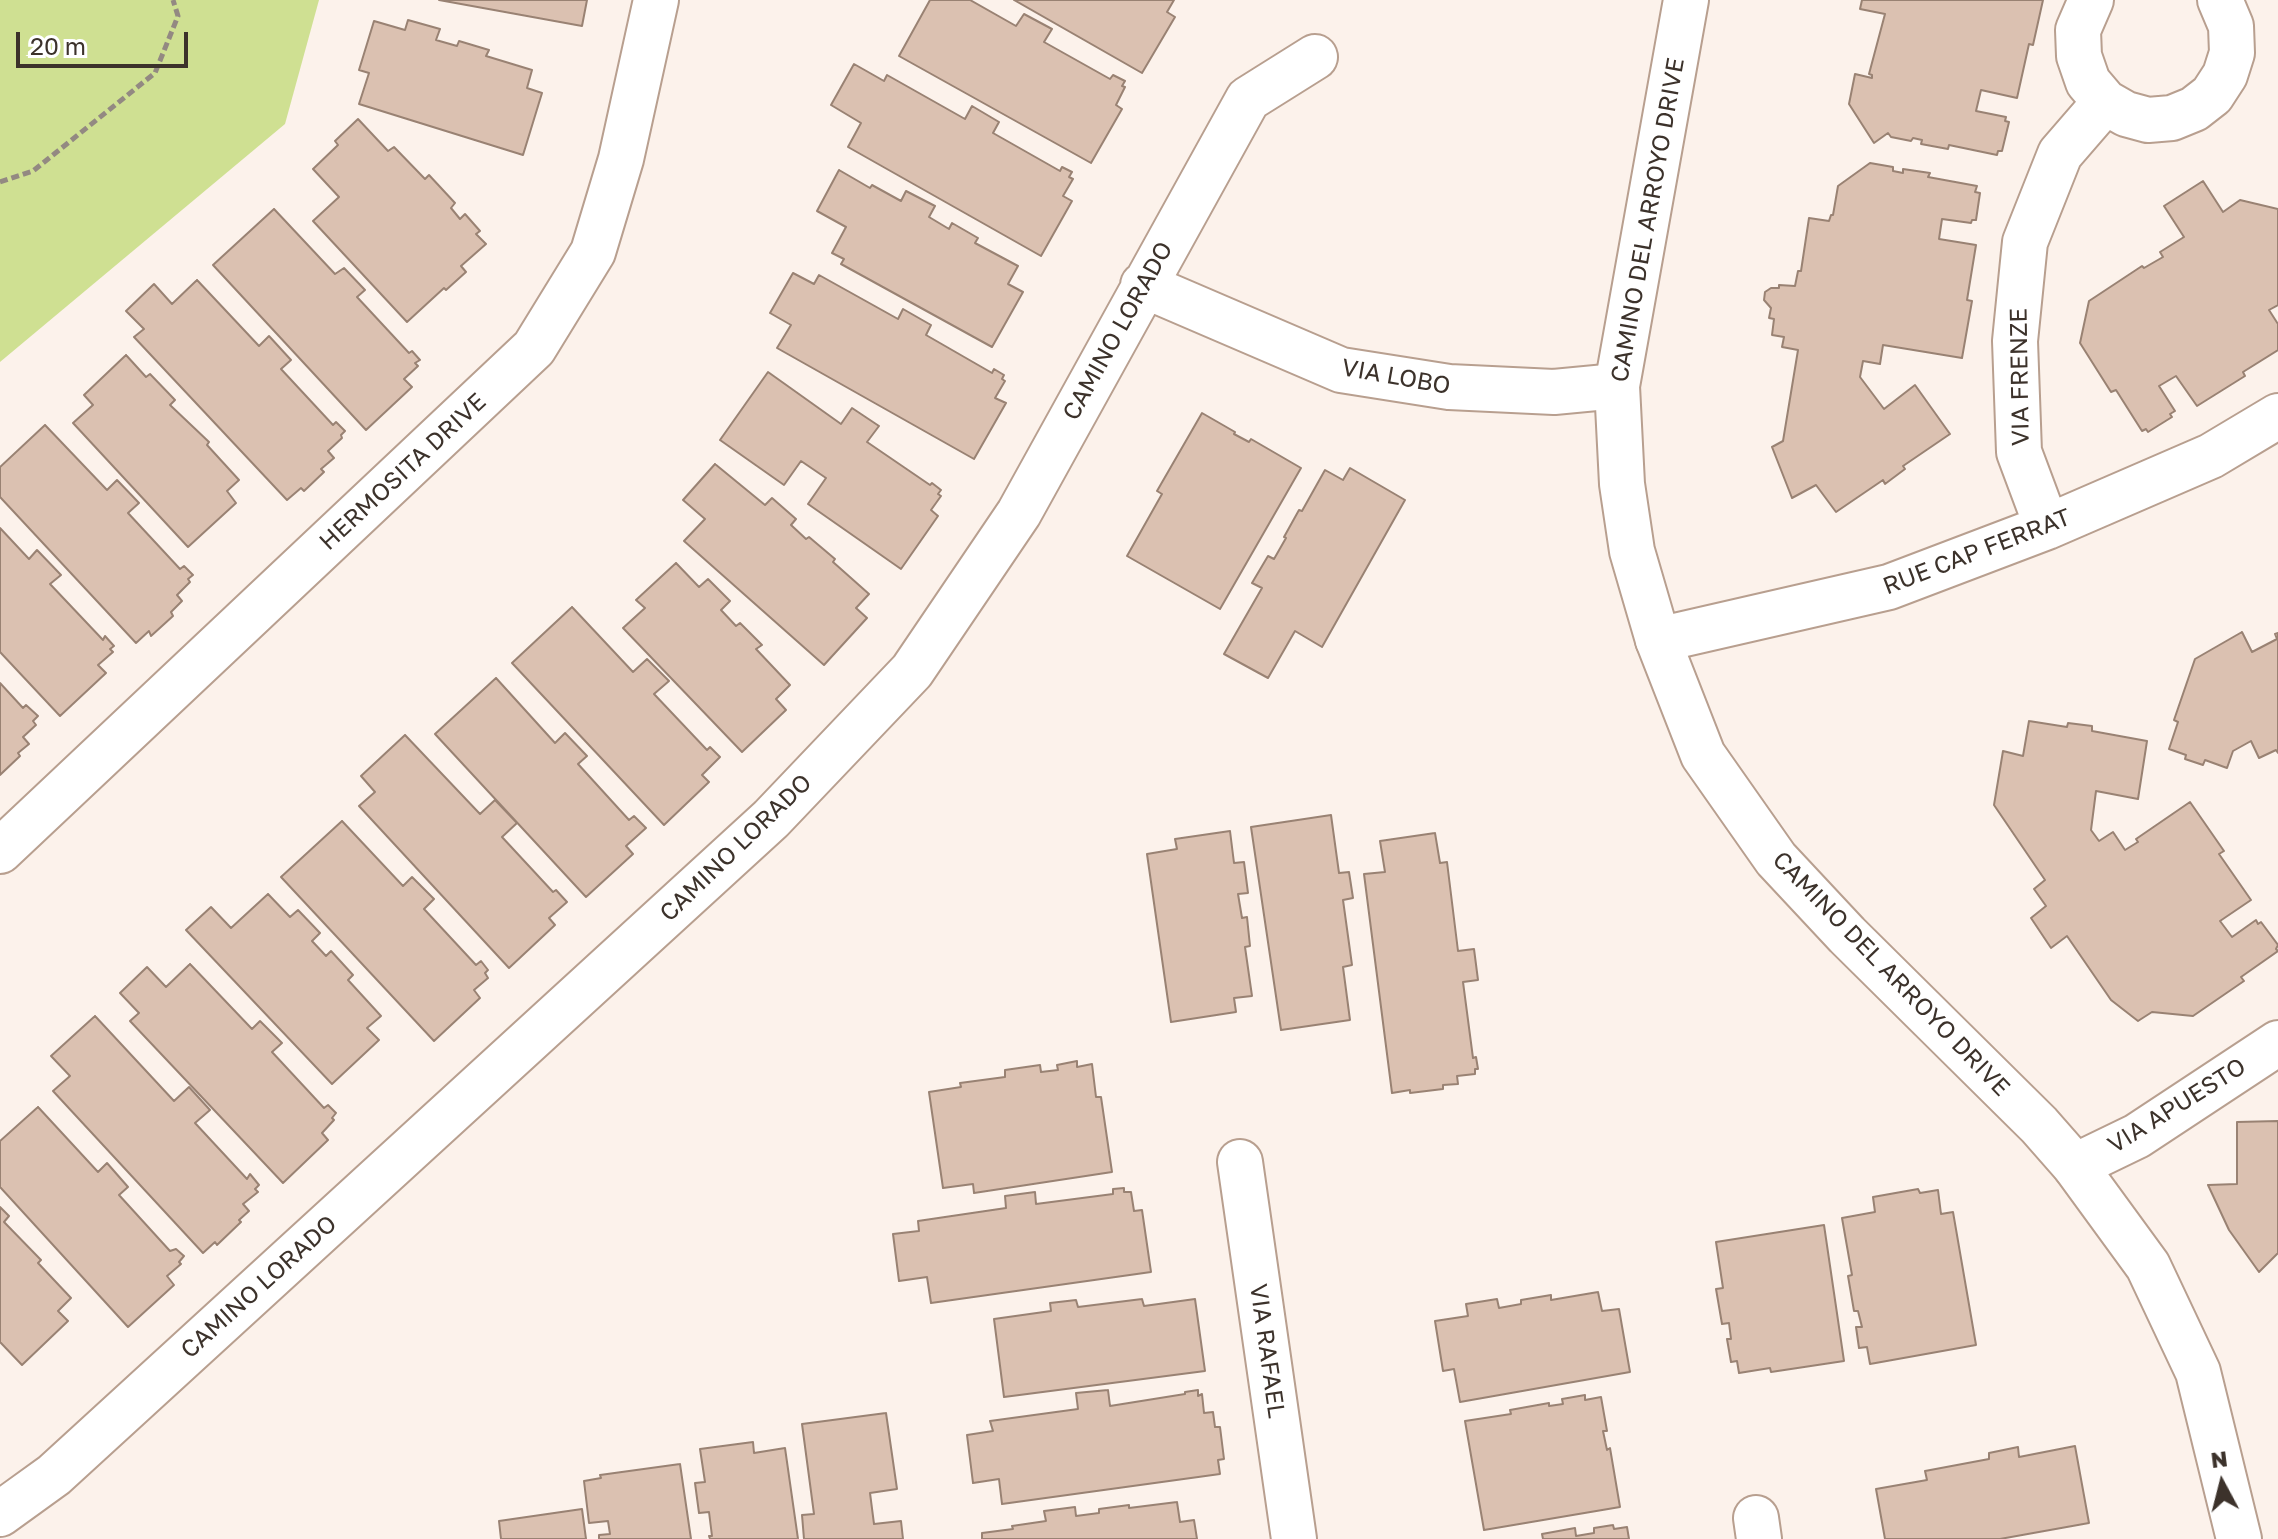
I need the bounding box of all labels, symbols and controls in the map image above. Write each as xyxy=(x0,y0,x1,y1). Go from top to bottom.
scale bar xyxy=(20,16,192,66)
text: 20 m xyxy=(30,31,86,60)
street label: CAMINO DEL ARROYO DRIVE xyxy=(1605,56,1691,384)
street label: CAMINO LORADO xyxy=(1057,237,1179,425)
street label: VIA FRENZE xyxy=(2004,308,2036,446)
street label: VIA LOBO xyxy=(1339,353,1453,401)
street label: HERMOSITA DRIVE xyxy=(314,388,492,556)
street label: RUE CAP FERRAT xyxy=(1879,503,2075,601)
street label: CAMINO LORADO xyxy=(654,768,818,928)
street label: CAMINO DEL ARROYO DRIVE xyxy=(1766,846,2016,1102)
street label: VIA APUESTO xyxy=(2103,1052,2251,1160)
street label: CAMINO LORADO xyxy=(175,1210,343,1364)
street label: VIA RAFAEL xyxy=(1243,1282,1291,1420)
north arrow xyxy=(2182,1443,2262,1523)
text: N xyxy=(2209,1444,2229,1473)

